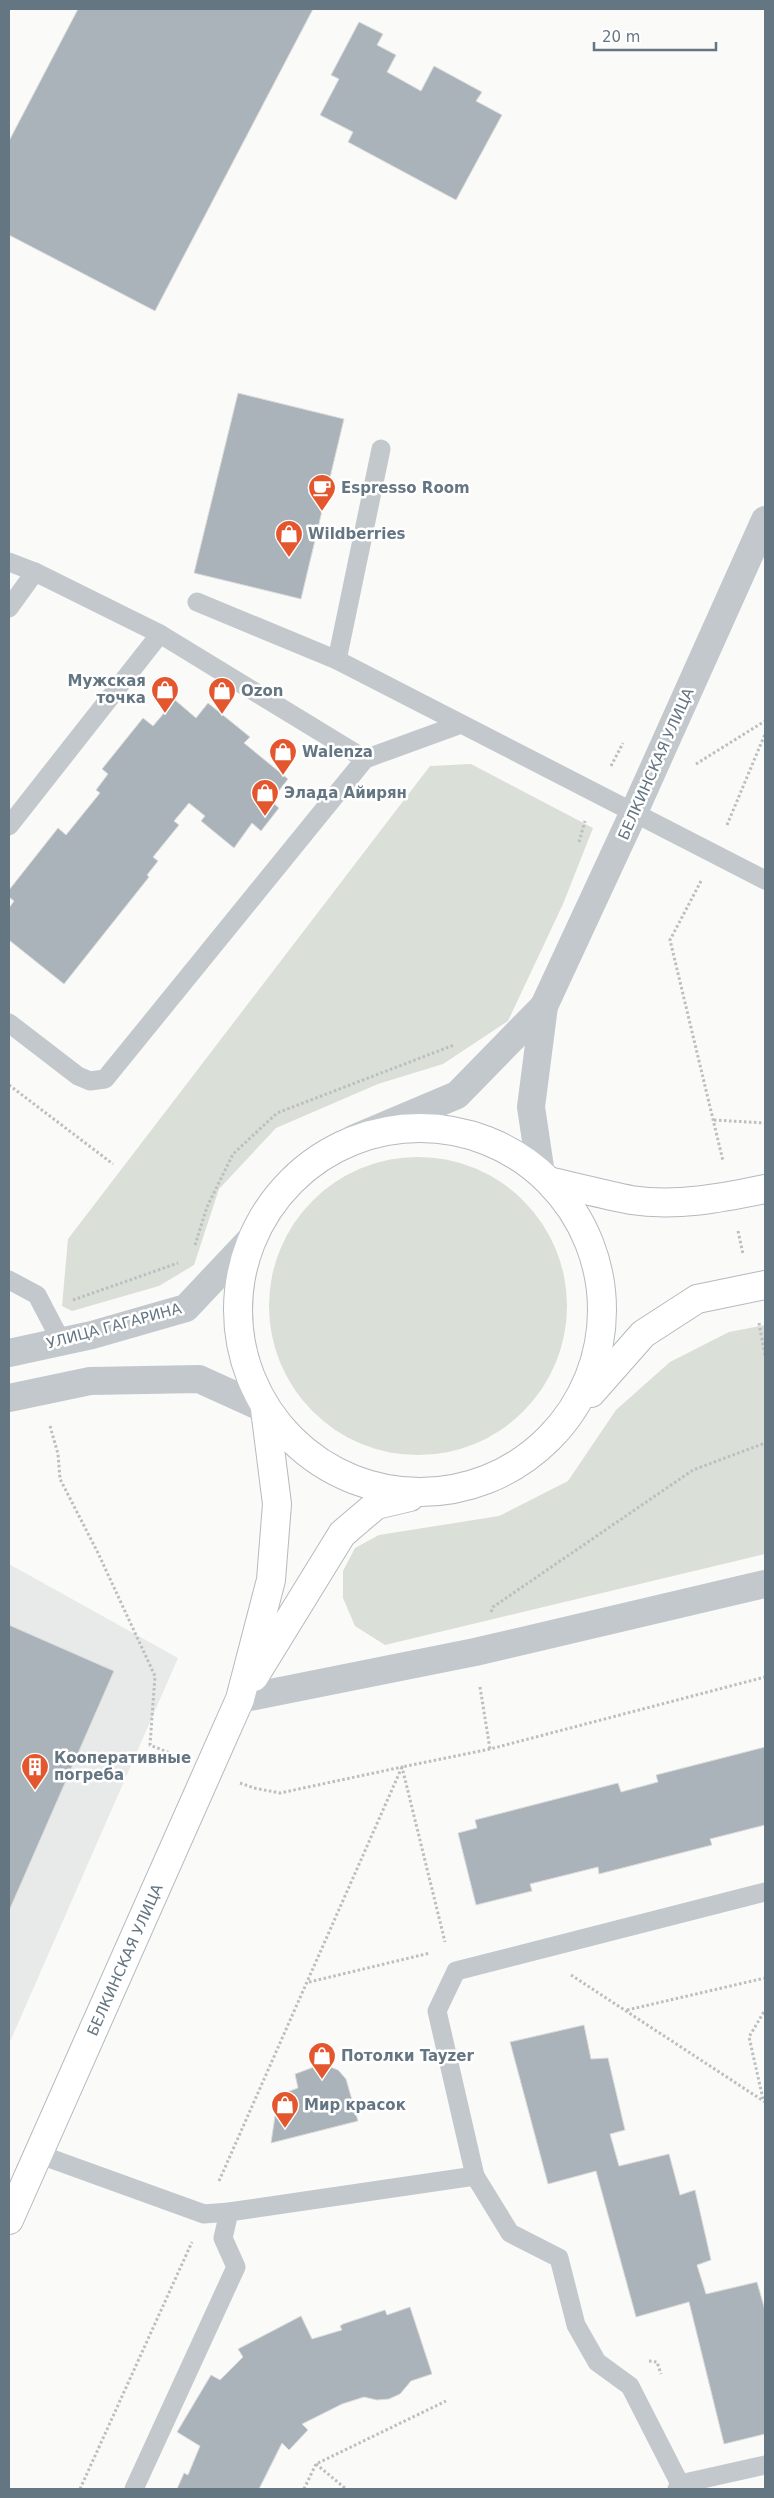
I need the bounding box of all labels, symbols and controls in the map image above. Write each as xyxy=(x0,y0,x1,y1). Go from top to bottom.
scale bar xyxy=(594,20,716,52)
text: 20 m xyxy=(602,28,640,46)
cafe icon: Espresso Room xyxy=(307,473,337,512)
place label: Espresso Room xyxy=(341,479,470,497)
shop icon: Wildberries xyxy=(274,519,304,558)
place label: Wildberries xyxy=(308,525,406,543)
place label: Мужская точка xyxy=(68,672,146,707)
shop icon: Мужская точка xyxy=(150,675,180,714)
shop icon: Ozon xyxy=(207,676,237,715)
place label: Ozon xyxy=(241,682,283,700)
street label: БЕЛКИНСКАЯ УЛИЦА xyxy=(614,685,698,843)
shop icon: Walenza xyxy=(268,737,298,776)
place label: Walenza xyxy=(302,743,373,761)
shop icon: Элада Айирян xyxy=(250,778,280,817)
place label: Элада Айирян xyxy=(284,784,407,802)
street label: УЛИЦА ГАГАРИНА xyxy=(45,1299,184,1353)
place label: Кооперативные погреба xyxy=(54,1749,191,1784)
building icon: Кооперативные погреба xyxy=(20,1752,50,1791)
street label: БЕЛКИНСКАЯ УЛИЦА xyxy=(83,1881,167,2039)
shop icon: Потолки Tayzer xyxy=(307,2041,337,2080)
place label: Потолки Tayzer xyxy=(341,2047,474,2065)
shop icon: Мир красок xyxy=(270,2090,300,2129)
place label: Мир красок xyxy=(304,2096,406,2114)

